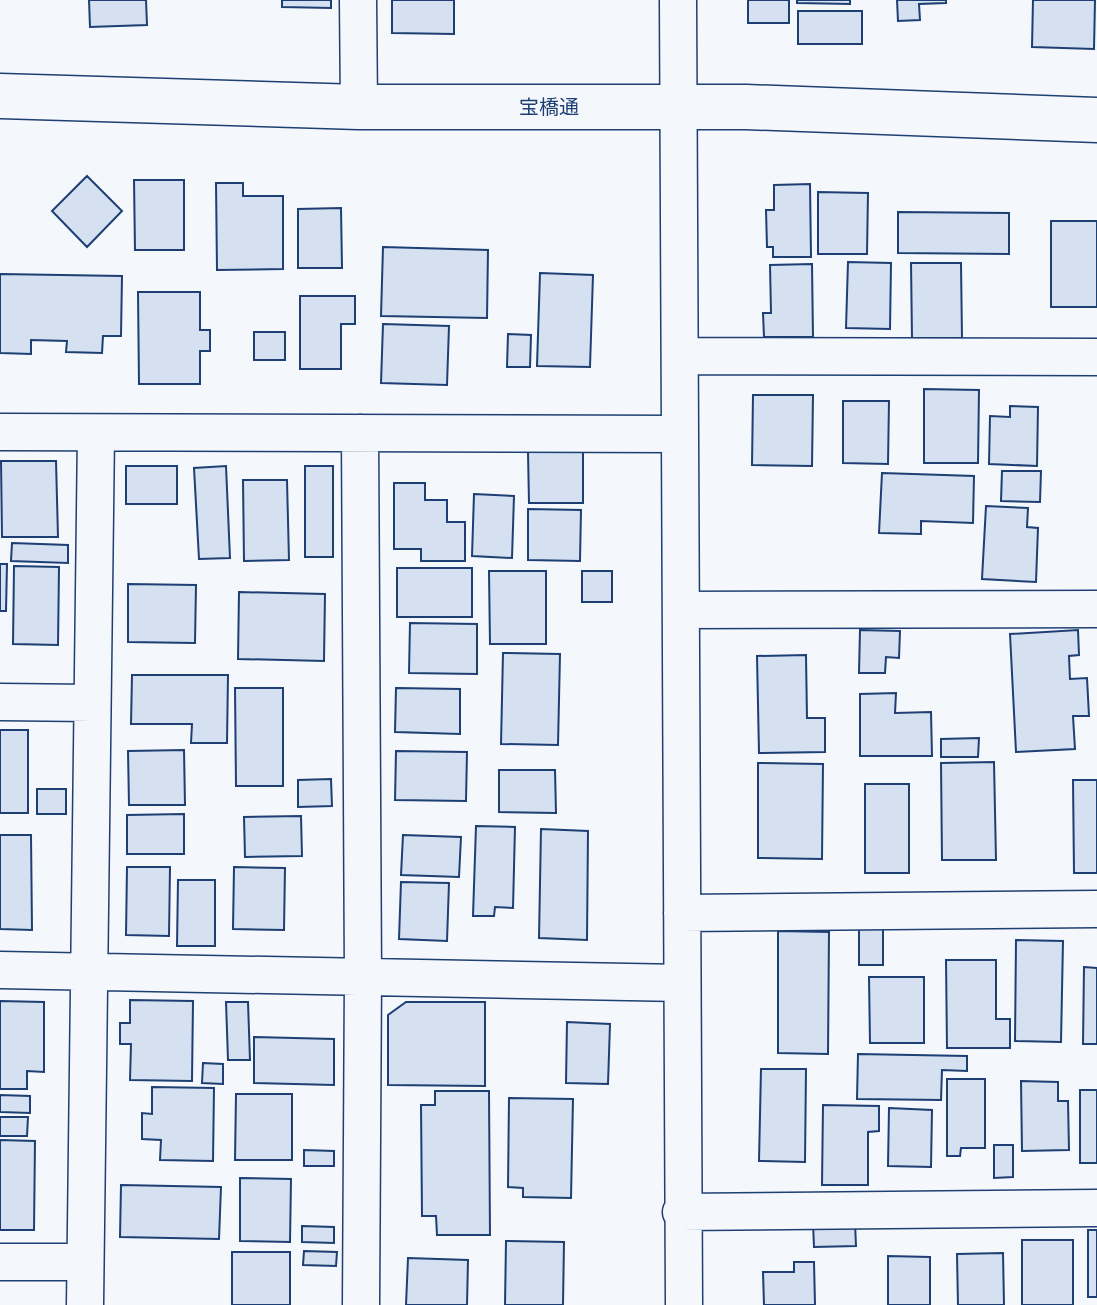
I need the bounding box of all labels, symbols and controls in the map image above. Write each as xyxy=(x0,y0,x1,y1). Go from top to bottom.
street label: 宝橋通 xyxy=(519,93,579,120)

